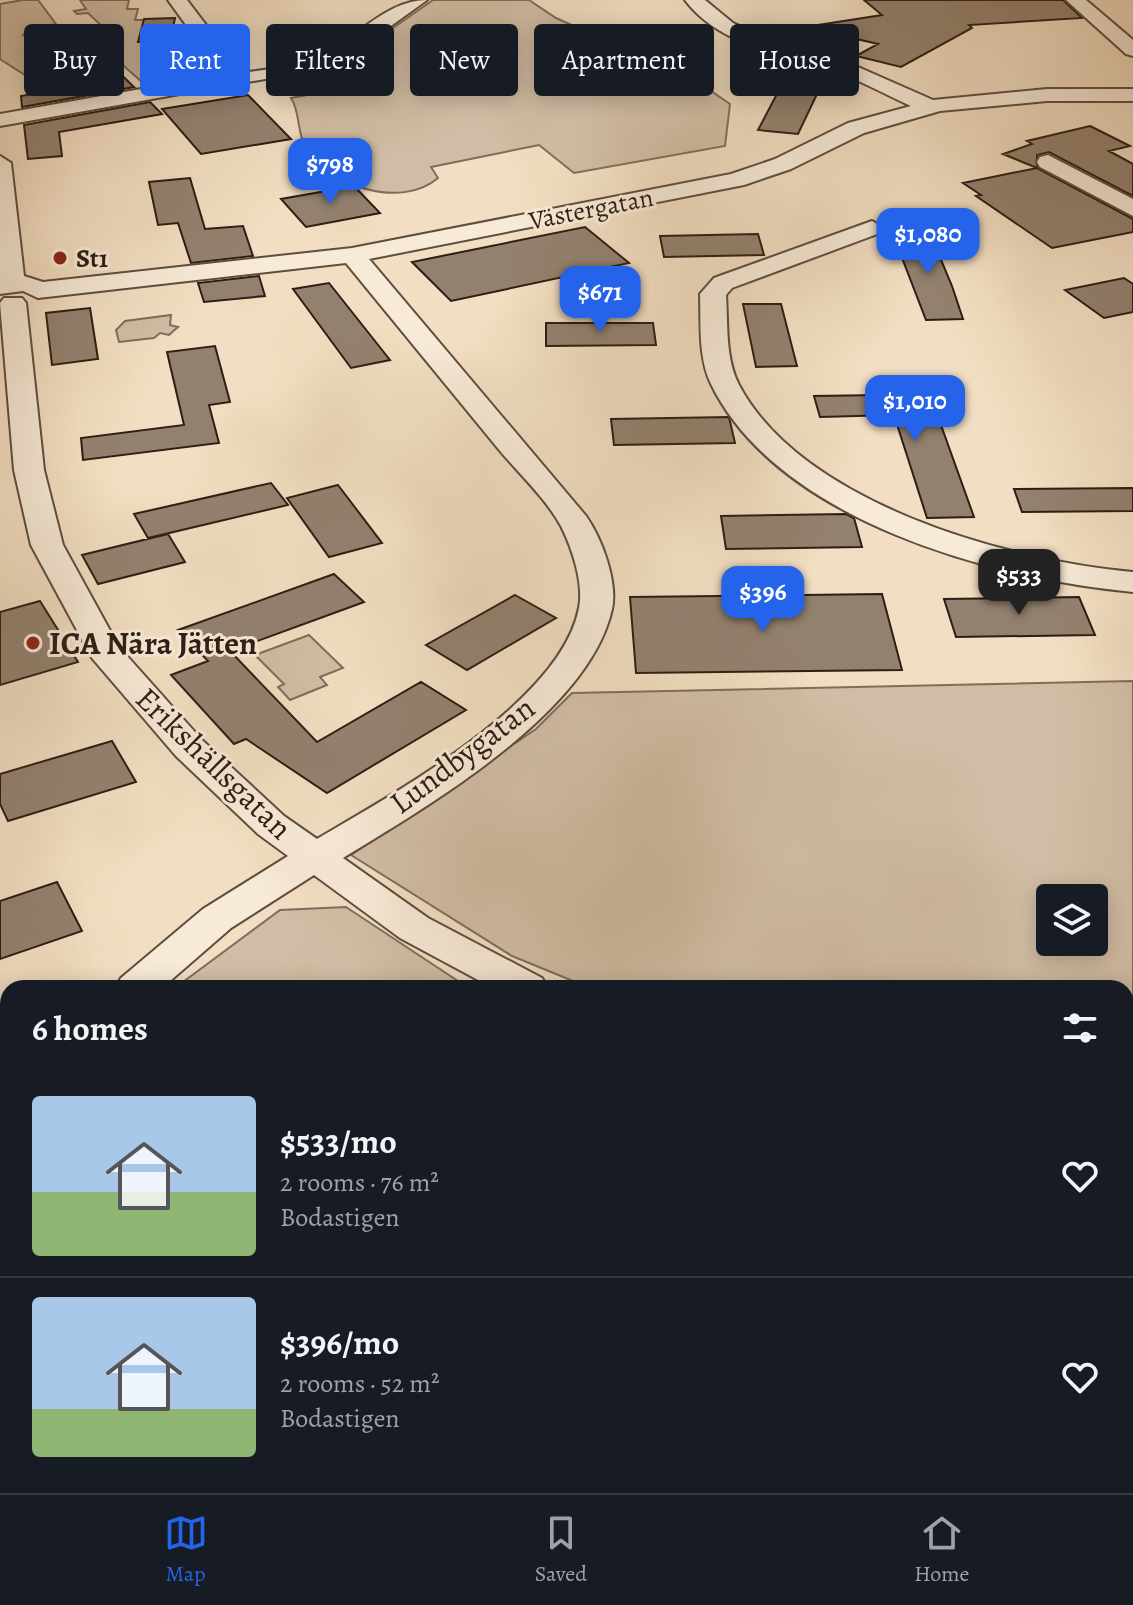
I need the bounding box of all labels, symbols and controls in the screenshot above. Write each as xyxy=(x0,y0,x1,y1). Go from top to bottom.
chip: Buy xyxy=(24,24,124,96)
chip: Rent xyxy=(140,24,250,96)
chip: Filters xyxy=(266,24,394,96)
chip: New xyxy=(410,24,518,96)
chip: Apartment xyxy=(534,24,714,96)
chip: House xyxy=(730,24,859,96)
pin: $798 xyxy=(283,138,377,206)
text: $798 xyxy=(306,146,354,181)
street label: Västergatan xyxy=(525,180,656,238)
pin: $1,080 xyxy=(863,208,993,276)
text: $1,080 xyxy=(894,216,962,251)
place label: St1 xyxy=(76,241,108,276)
marker: St1 xyxy=(51,249,69,267)
pin: $671 xyxy=(553,266,647,334)
text: $671 xyxy=(578,274,622,309)
pin: $1,010 xyxy=(850,375,980,443)
text: $1,010 xyxy=(883,383,947,418)
pin: $533 xyxy=(972,549,1066,617)
text: $533 xyxy=(996,557,1042,592)
pin: $396 xyxy=(716,566,810,634)
text: $396 xyxy=(739,574,787,609)
place label: ICA Nära Jätten xyxy=(49,621,257,665)
marker: ICA Nära Jätten xyxy=(24,634,42,652)
street label: Erikshällsgatan xyxy=(126,677,302,849)
street label: Lundbygatan xyxy=(380,686,544,824)
map controls xyxy=(1036,884,1108,956)
button: layers xyxy=(1036,884,1108,956)
text: 6 homes xyxy=(32,1005,148,1052)
icon: filters xyxy=(1058,1006,1102,1050)
text: $533/mo xyxy=(280,1118,397,1165)
icon: home xyxy=(96,1128,192,1224)
icon: heart xyxy=(1058,1154,1102,1198)
text: 2 rooms · 76 m² xyxy=(280,1165,439,1200)
text: Bodastigen xyxy=(280,1200,400,1235)
text: $396/mo xyxy=(280,1319,399,1366)
icon: home xyxy=(96,1329,192,1425)
icon: heart xyxy=(1058,1355,1102,1399)
text: 2 rooms · 52 m² xyxy=(280,1366,439,1401)
text: Bodastigen xyxy=(280,1401,400,1436)
tab: Map xyxy=(164,1511,208,1589)
tab: Saved xyxy=(535,1511,587,1589)
tab: Home xyxy=(914,1511,969,1589)

